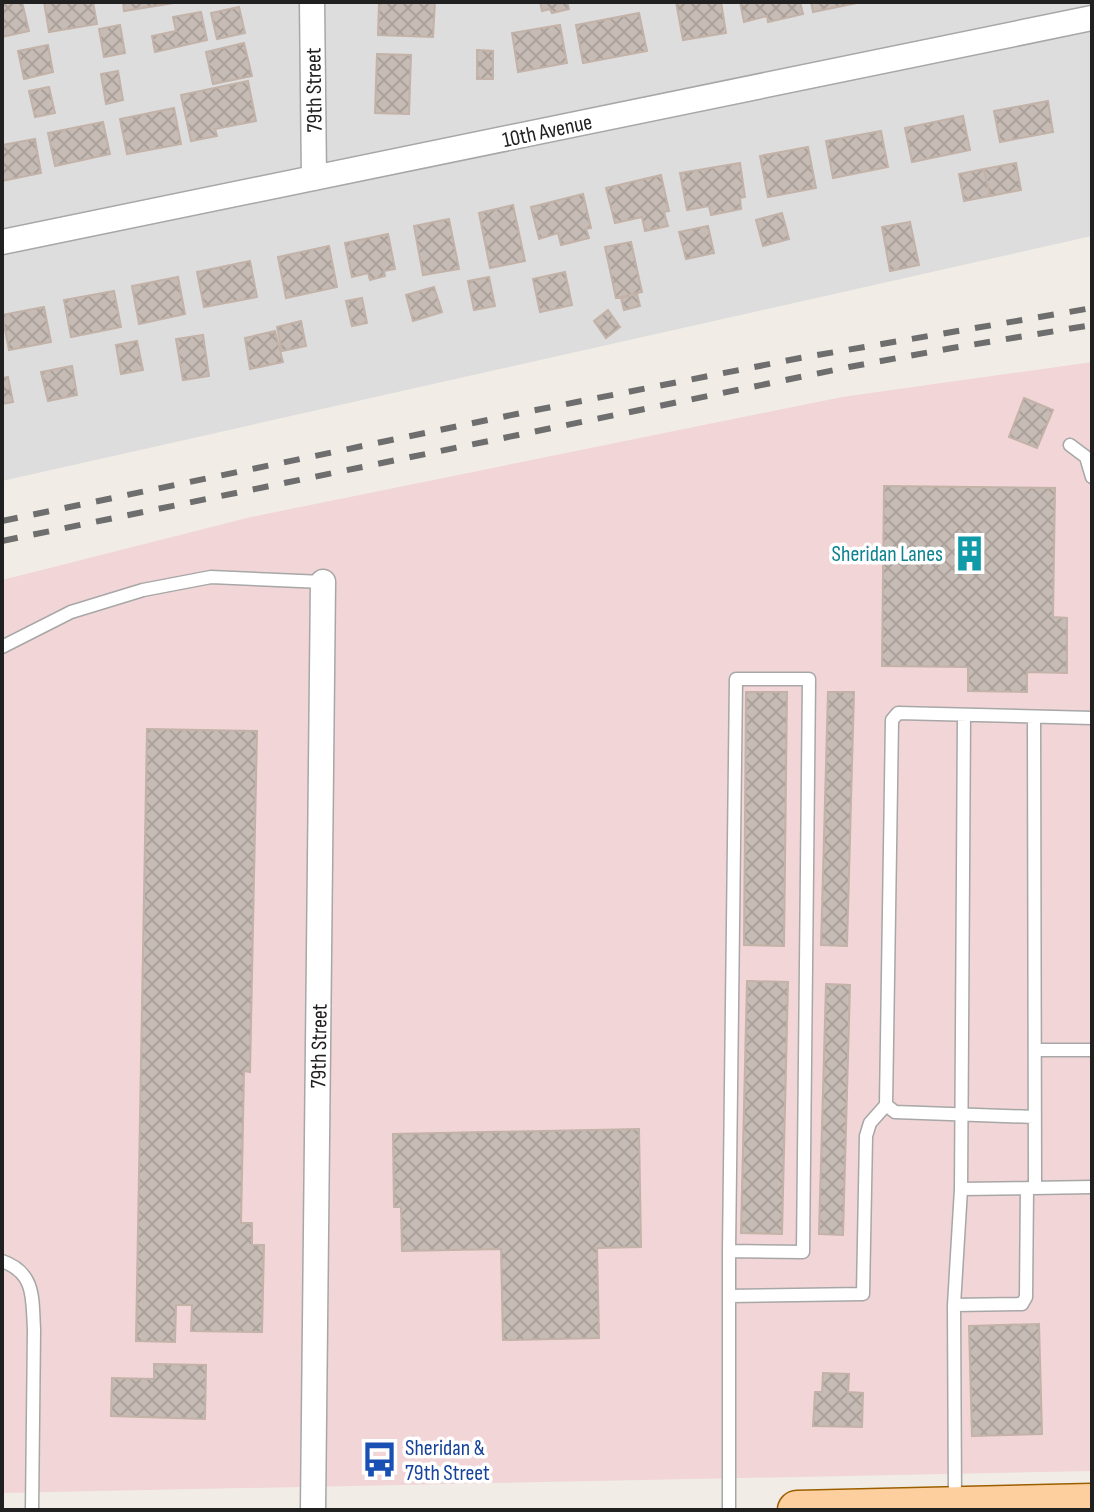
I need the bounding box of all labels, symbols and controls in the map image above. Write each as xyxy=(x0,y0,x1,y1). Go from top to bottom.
street label: 79th Street xyxy=(300,47,329,133)
street label: 10th Avenue xyxy=(500,109,595,154)
building icon: Sheridan Lanes xyxy=(950,534,988,572)
place label: Sheridan Lanes xyxy=(832,541,943,568)
street label: 79th Street xyxy=(305,1003,334,1089)
place label: Sheridan & 79th Street xyxy=(405,1435,490,1487)
bus stop icon: Sheridan & 79th Street xyxy=(360,1441,398,1479)

